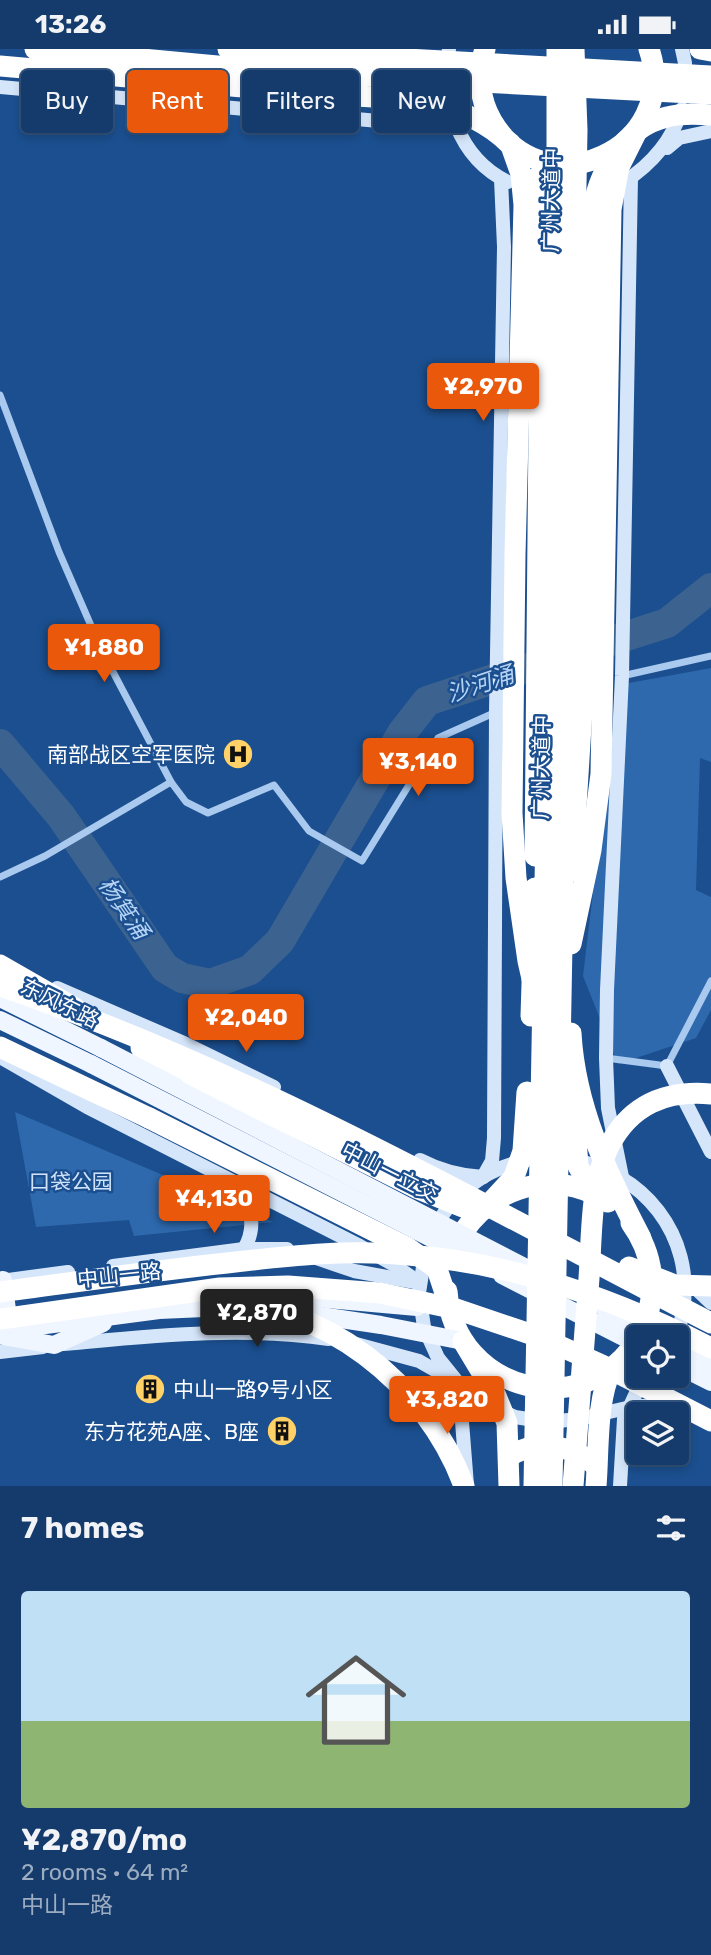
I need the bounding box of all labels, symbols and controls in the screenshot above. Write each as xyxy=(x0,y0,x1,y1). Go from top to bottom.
text: 13:26 xyxy=(35,9,106,40)
chip: Buy xyxy=(21,70,113,133)
chip: Rent xyxy=(127,70,228,133)
chip: Filters xyxy=(242,70,359,133)
chip: New xyxy=(373,70,470,133)
street label: 广州大道中 xyxy=(538,147,564,253)
pin: ¥2,970 xyxy=(426,363,540,423)
text: ¥2,970 xyxy=(443,372,523,400)
pin: ¥1,880 xyxy=(47,625,161,684)
text: ¥1,880 xyxy=(64,633,144,661)
water label: 沙河涌 xyxy=(443,659,520,708)
street label: 广州大道中 xyxy=(528,714,554,820)
hospital icon: 南部战区空军医院 xyxy=(221,737,255,771)
pin: ¥3,140 xyxy=(361,739,475,798)
place label: 南部战区空军医院 xyxy=(47,742,215,767)
text: ¥3,140 xyxy=(379,747,457,775)
water label: 杨箕涌 xyxy=(93,872,157,947)
street label: 东风东路 xyxy=(17,973,103,1033)
pin: ¥2,040 xyxy=(189,995,303,1054)
text: ¥2,040 xyxy=(204,1003,288,1031)
street label: 中山一立交 xyxy=(338,1137,442,1207)
park label: 口袋公园 xyxy=(29,1169,113,1194)
pin: ¥4,130 xyxy=(157,1175,271,1235)
text: ¥4,130 xyxy=(175,1184,253,1212)
street label: 中山一路 xyxy=(76,1258,162,1292)
pin: ¥2,870 xyxy=(200,1289,314,1349)
text: ¥2,870 xyxy=(216,1298,298,1326)
map controls xyxy=(626,1325,689,1465)
button: locate xyxy=(626,1325,689,1388)
building icon: 中山一路9号小区 xyxy=(133,1372,167,1406)
place label: 中山一路9号小区 xyxy=(173,1377,332,1402)
pin: ¥3,820 xyxy=(390,1377,504,1436)
text: ¥3,820 xyxy=(405,1385,489,1413)
button: layers xyxy=(626,1402,689,1465)
building icon: 东方花苑A座、B座 xyxy=(265,1414,299,1448)
place label: 东方花苑A座、B座 xyxy=(84,1419,259,1444)
icon: filters xyxy=(652,1509,690,1547)
text: 7 homes xyxy=(21,1510,144,1546)
icon: home xyxy=(293,1637,419,1763)
text: ¥2,870/mo xyxy=(21,1822,187,1858)
text: 2 rooms · 64 m² xyxy=(21,1858,188,1886)
text: 中山一路 xyxy=(21,1891,113,1919)

